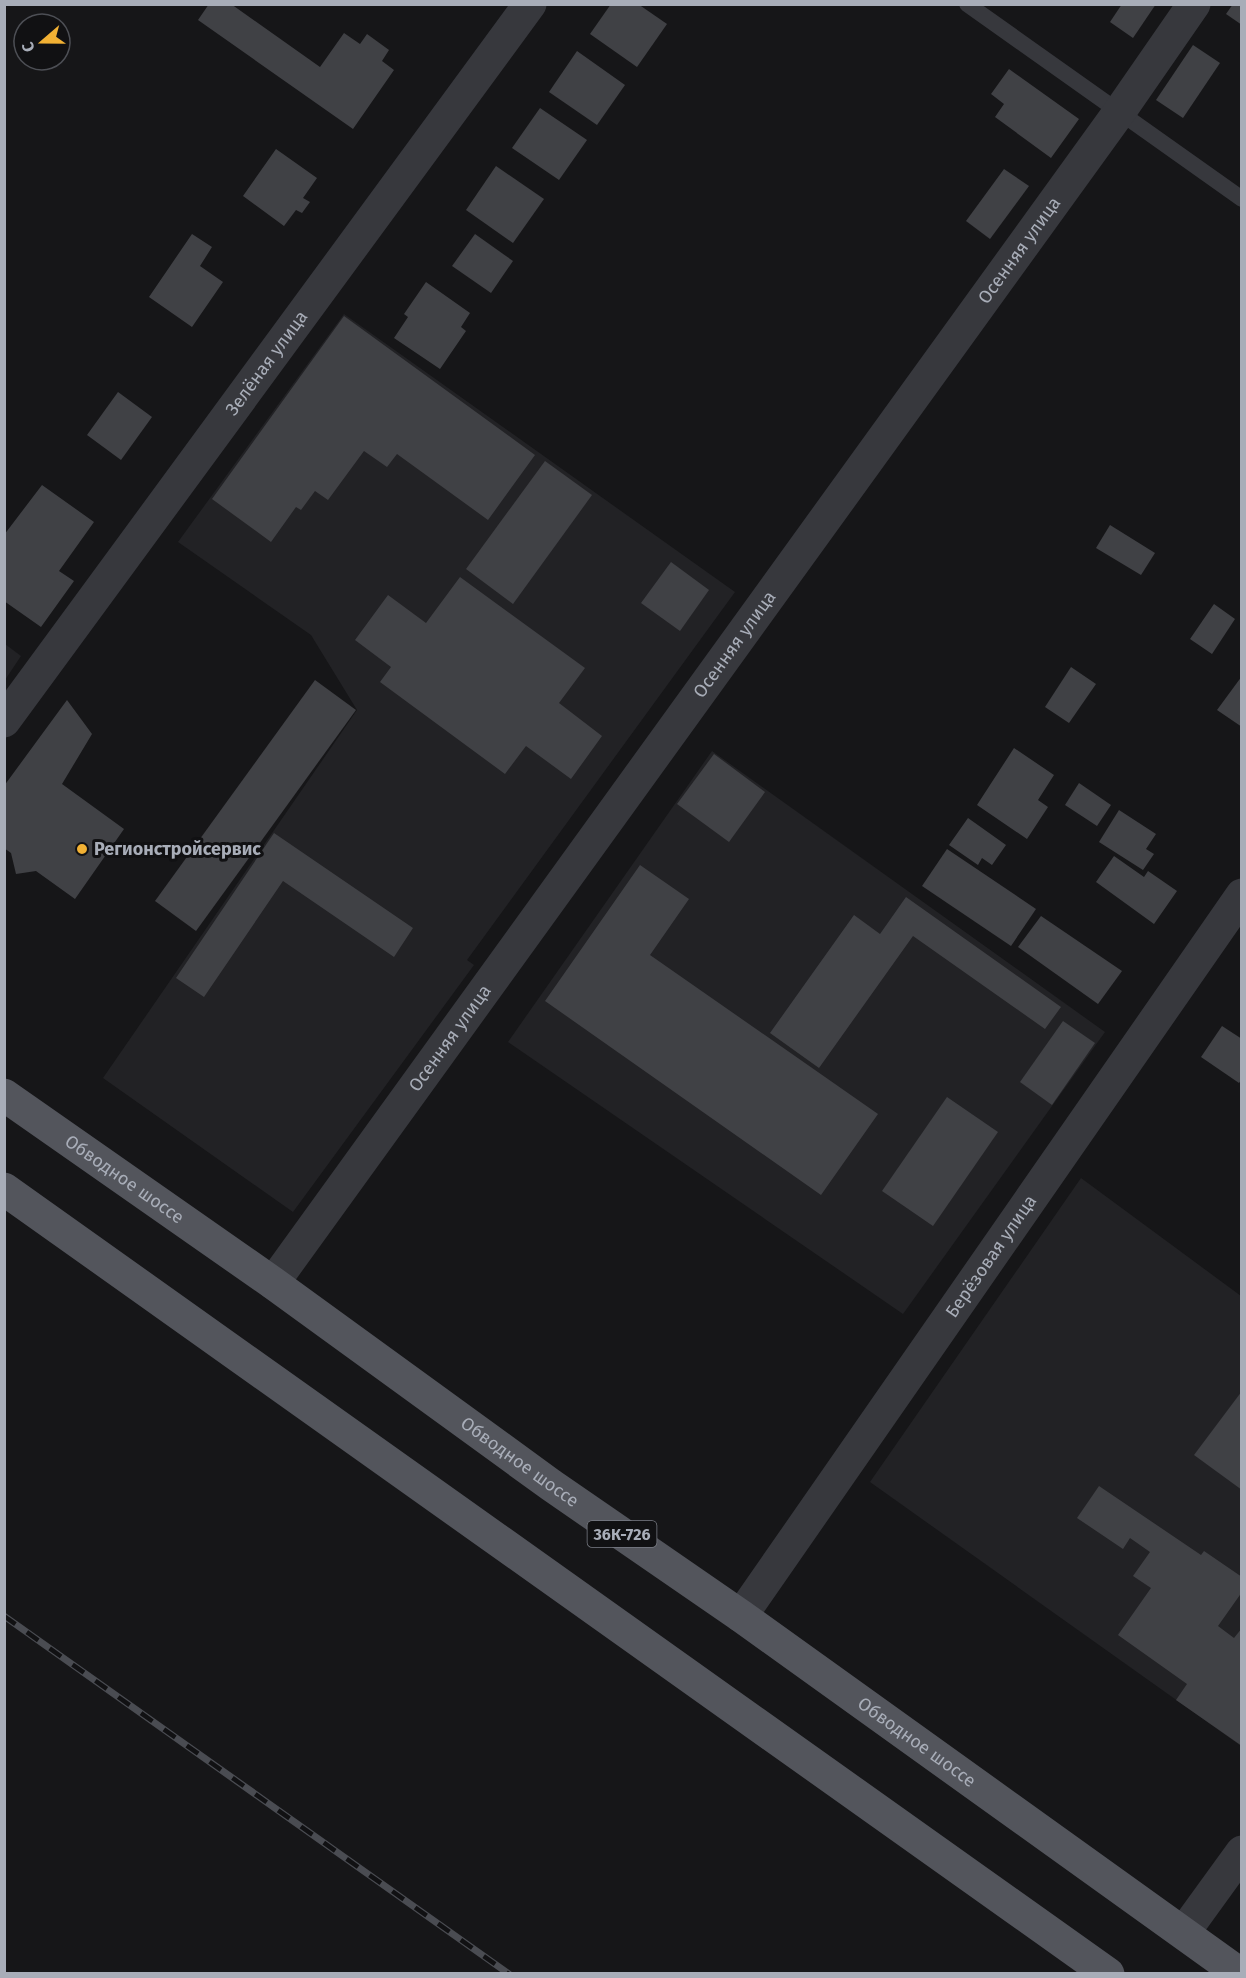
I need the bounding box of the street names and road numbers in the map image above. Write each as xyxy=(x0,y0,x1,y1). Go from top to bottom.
street label: Осенняя улица xyxy=(973,193,1065,308)
street label: Зелёная улица xyxy=(221,306,312,420)
street label: Осенняя улица xyxy=(689,587,781,702)
street label: Осенняя улица xyxy=(404,980,496,1096)
street label: Обводное шоссе xyxy=(61,1130,188,1228)
street label: Берёзовая улица xyxy=(941,1191,1041,1322)
street label: Обводное шоссе xyxy=(456,1412,583,1512)
road number: 36К-726 xyxy=(588,1521,656,1547)
street label: Обводное шоссе xyxy=(853,1692,980,1792)

